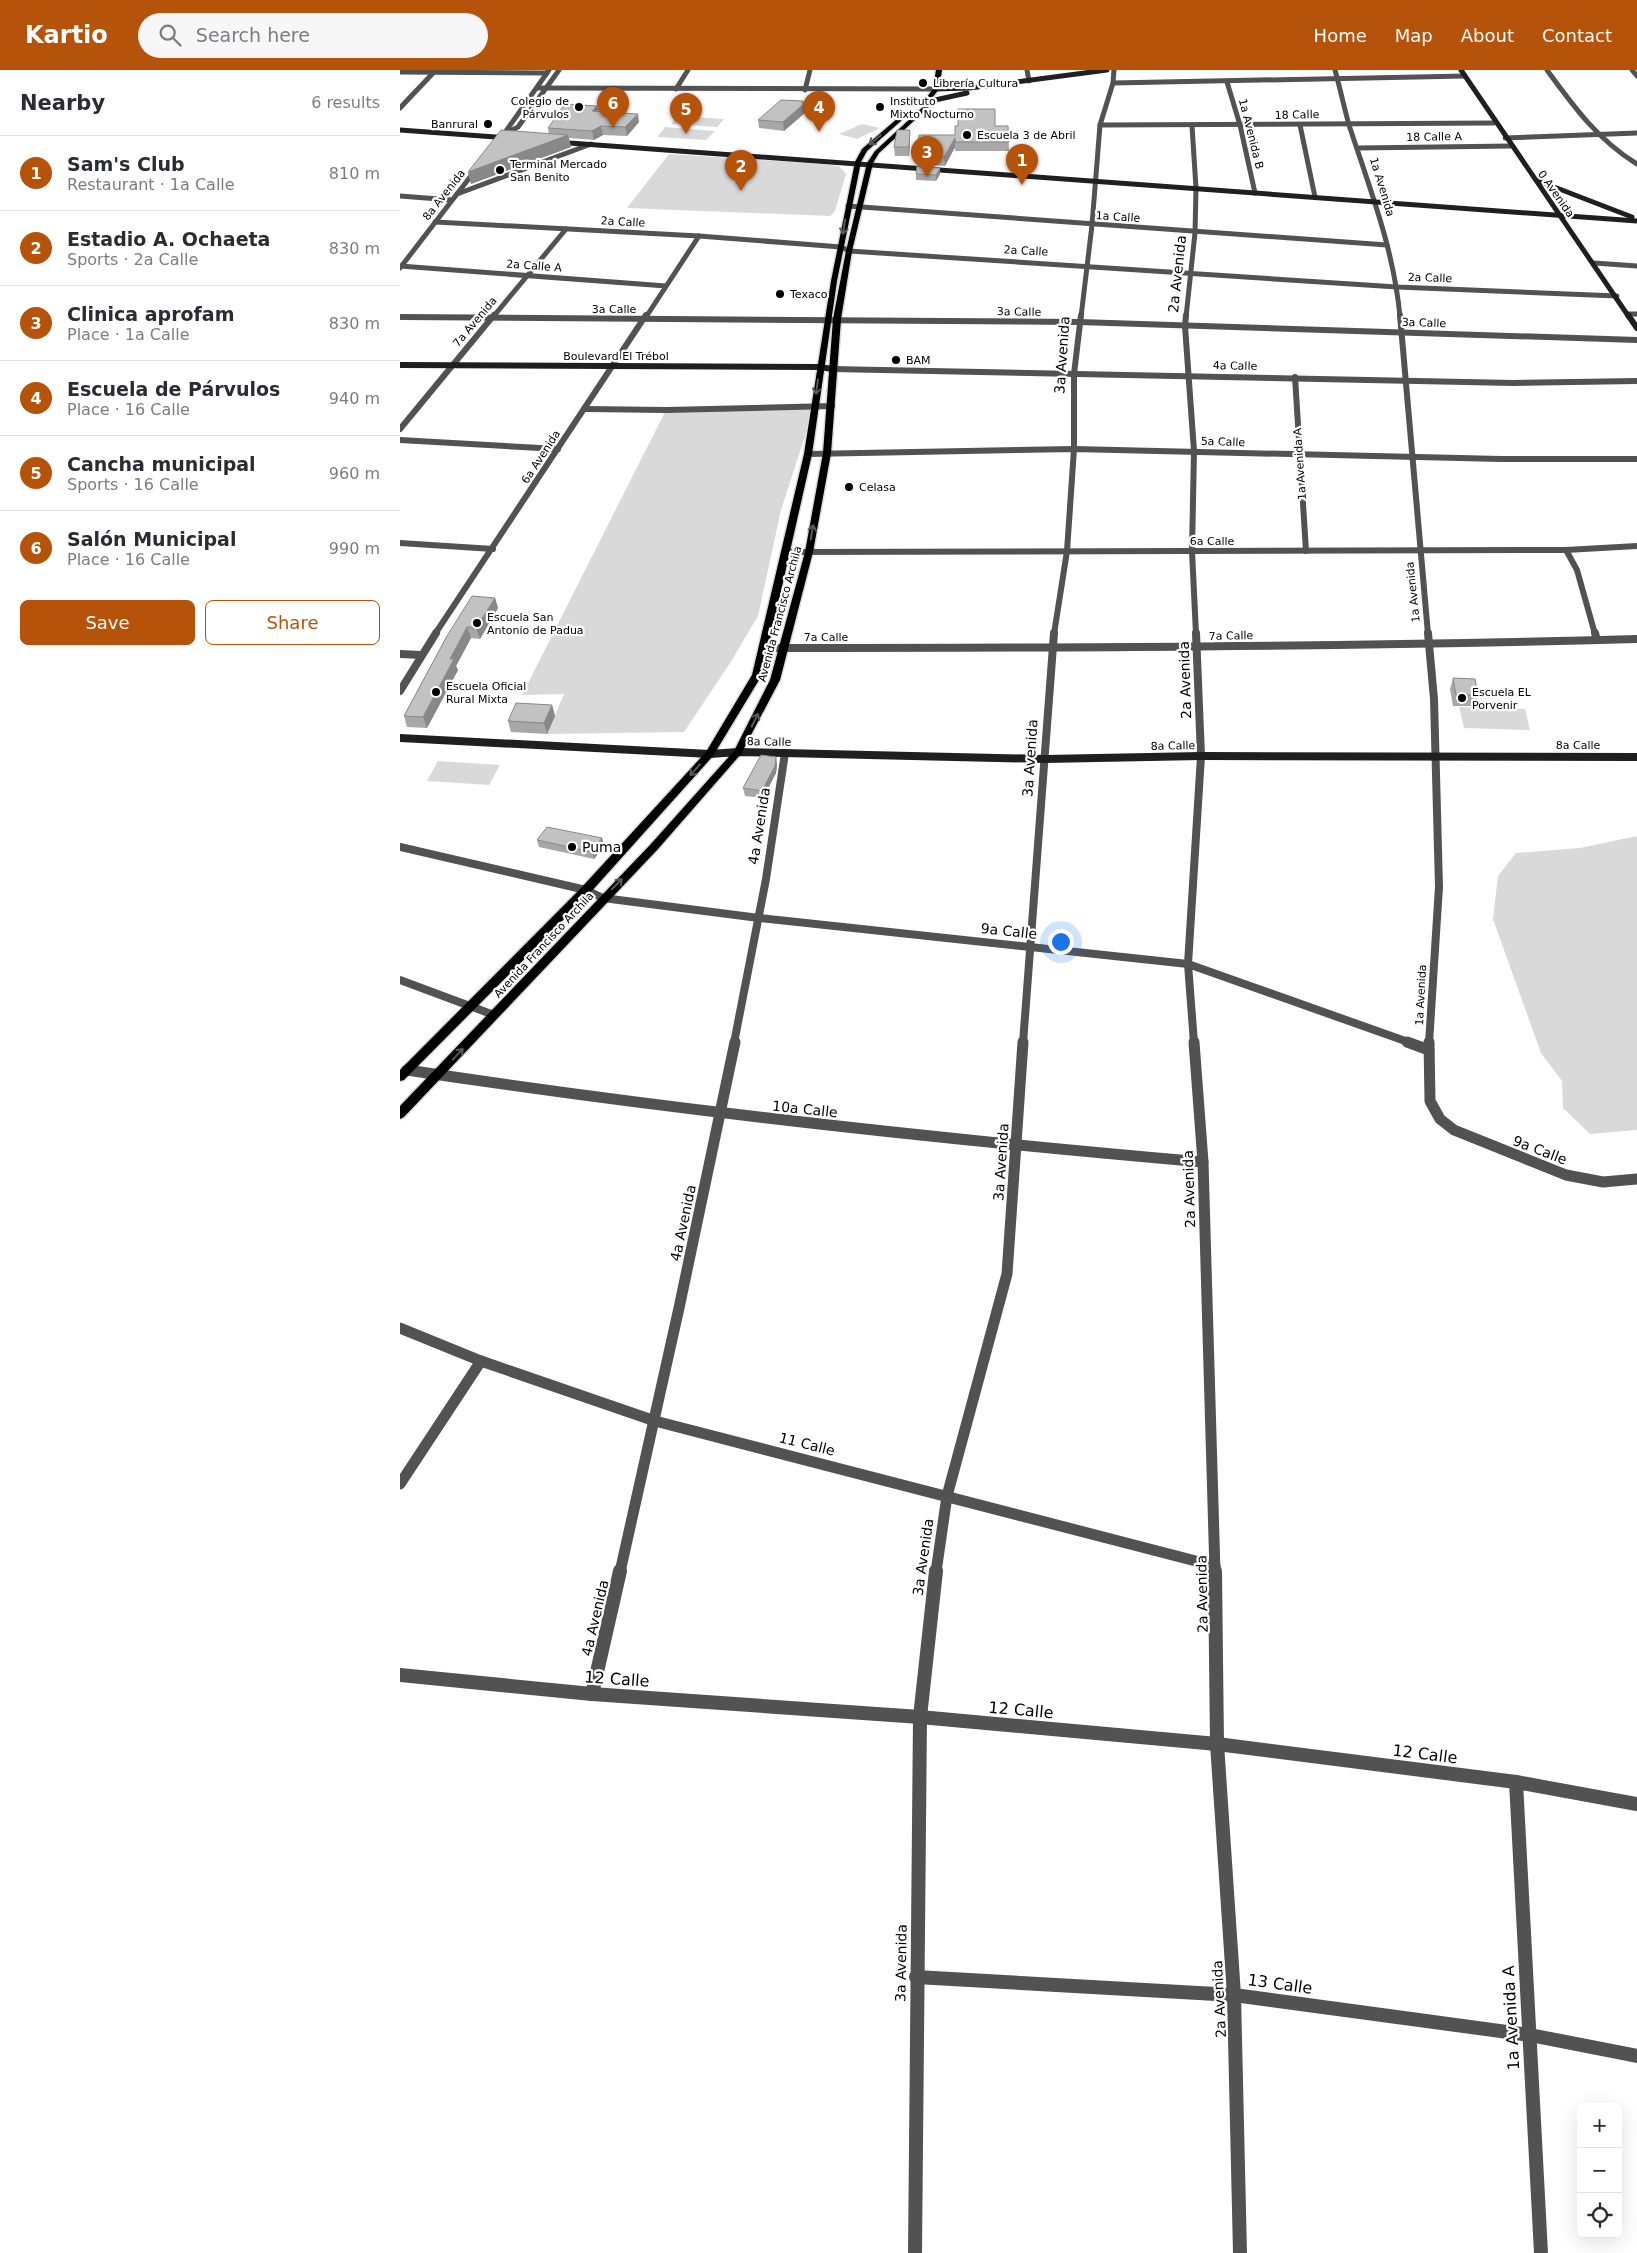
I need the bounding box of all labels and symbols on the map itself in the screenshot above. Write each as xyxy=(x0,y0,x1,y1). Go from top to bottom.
marker: Librería Cultura xyxy=(917,77,929,89)
place label: Librería Cultura xyxy=(933,77,1018,90)
pin: 6 xyxy=(597,87,629,128)
pin: 4 xyxy=(803,91,835,132)
pin: 5 xyxy=(670,93,702,134)
place label: Colegio de Párvulos xyxy=(511,95,569,121)
place label: Instituto Mixto Nocturno xyxy=(890,95,974,121)
street label: 1a Avenida B xyxy=(1236,97,1266,171)
marker: Colegio de Párvulos xyxy=(573,101,585,113)
marker: Instituto Mixto Nocturno xyxy=(874,101,886,113)
street label: 18 Calle xyxy=(1274,108,1320,122)
place label: Banrural xyxy=(431,118,478,131)
marker: Banrural xyxy=(482,118,494,130)
marker: Escuela 3 de Abril xyxy=(961,129,973,141)
place label: Escuela 3 de Abril xyxy=(977,129,1076,142)
street label: 18 Calle A xyxy=(1406,130,1462,144)
one-way arrow xyxy=(869,135,882,146)
pin: 3 xyxy=(911,136,943,177)
pin: 1 xyxy=(1006,144,1038,185)
pin: 2 xyxy=(725,150,757,191)
street label: 1a Avenida xyxy=(1367,156,1397,218)
place label: Terminal Mercado San Benito xyxy=(509,158,607,184)
marker: Terminal Mercado San Benito xyxy=(494,164,506,176)
street label: 8a Avenida xyxy=(420,167,468,223)
street label: 0 Avenida xyxy=(1535,168,1577,220)
street label: 1a Calle xyxy=(1095,209,1141,225)
street label: 2a Calle xyxy=(600,214,646,230)
one-way arrow xyxy=(839,219,849,235)
street label: 2a Avenida xyxy=(1165,234,1189,314)
street label: 2a Calle xyxy=(1003,243,1049,259)
street label: 2a Calle A xyxy=(506,258,563,274)
street label: 2a Calle xyxy=(1408,271,1453,285)
marker: Texaco xyxy=(774,288,786,300)
place label: Texaco xyxy=(789,288,828,301)
street label: 7a Avenida xyxy=(450,294,500,350)
street label: 3a Calle xyxy=(592,303,636,316)
street label: 3a Calle xyxy=(997,305,1042,319)
street label: 3a Avenida xyxy=(1051,316,1073,394)
street label: 3a Calle xyxy=(1402,316,1447,330)
street label: Boulevard El Trébol xyxy=(563,350,669,363)
marker: BAM xyxy=(890,354,902,366)
place label: BAM xyxy=(906,354,931,367)
street label: 4a Calle xyxy=(1213,359,1258,373)
one-way arrow xyxy=(812,379,822,395)
street label: 1a Avenida A xyxy=(1291,427,1309,500)
street label: 6a Avenida xyxy=(519,428,563,486)
street label: 5a Calle xyxy=(1201,435,1246,449)
marker: Celasa xyxy=(843,481,855,493)
place label: Celasa xyxy=(859,481,896,494)
one-way arrow xyxy=(808,525,818,541)
street label: 6a Calle xyxy=(1190,535,1234,548)
street label: Avenida Francisco Archila xyxy=(756,545,804,683)
street label: 1a Avenida xyxy=(1403,561,1423,623)
place label: Escuela San Antonio de Padua xyxy=(487,611,584,637)
marker: Escuela San Antonio de Padua xyxy=(471,617,483,629)
street label: 7a Calle xyxy=(1209,629,1254,643)
street label: 7a Calle xyxy=(804,631,848,644)
street label: 2a Avenida xyxy=(1176,641,1194,719)
place label: Escuela Oficial Rural Mixta xyxy=(446,680,526,706)
marker: Escuela Oficial Rural Mixta xyxy=(430,686,442,698)
place label: Escuela EL Porvenir xyxy=(1472,686,1532,712)
marker: Escuela EL Porvenir xyxy=(1456,692,1468,704)
one-way arrow xyxy=(751,713,760,728)
street label: 3a Avenida xyxy=(1019,719,1041,797)
street label: 8a Calle xyxy=(747,735,792,749)
street label: 8a Calle xyxy=(1151,739,1196,753)
street label: 8a Calle xyxy=(1556,739,1600,752)
one-way arrow xyxy=(689,763,701,776)
street label: 4a Avenida xyxy=(745,786,773,866)
place label: Puma xyxy=(582,839,621,855)
marker: Puma xyxy=(566,841,578,853)
one-way arrow xyxy=(611,878,623,890)
street label: Avenida Francisco Archila xyxy=(492,889,596,1001)
street label: 9a Calle xyxy=(980,920,1038,942)
your location xyxy=(1048,929,1074,955)
street label: 1a Avenida xyxy=(1413,964,1429,1026)
one-way arrow xyxy=(452,1047,464,1060)
street label: 10a Calle xyxy=(772,1098,838,1120)
street label: 3a Avenida xyxy=(990,1123,1012,1201)
street label: 9a Calle xyxy=(1511,1132,1569,1168)
street label: 2a Avenida xyxy=(1180,1150,1198,1228)
street label: 4a Avenida xyxy=(667,1183,699,1263)
street label: 11 Calle xyxy=(777,1429,837,1459)
street label: 3a Avenida xyxy=(910,1517,936,1597)
street label: 2a Avenida xyxy=(1193,1555,1211,1633)
street label: 4a Avenida xyxy=(578,1578,612,1658)
street label: 12 Calle xyxy=(584,1667,650,1691)
street label: 12 Calle xyxy=(988,1698,1054,1722)
street label: 12 Calle xyxy=(1392,1741,1458,1767)
street label: 3a Avenida xyxy=(892,1924,910,2002)
street label: 2a Avenida xyxy=(1209,1960,1229,2038)
street label: 1a Avenida A xyxy=(1499,1965,1523,2071)
street label: 13 Calle xyxy=(1246,1970,1314,1998)

